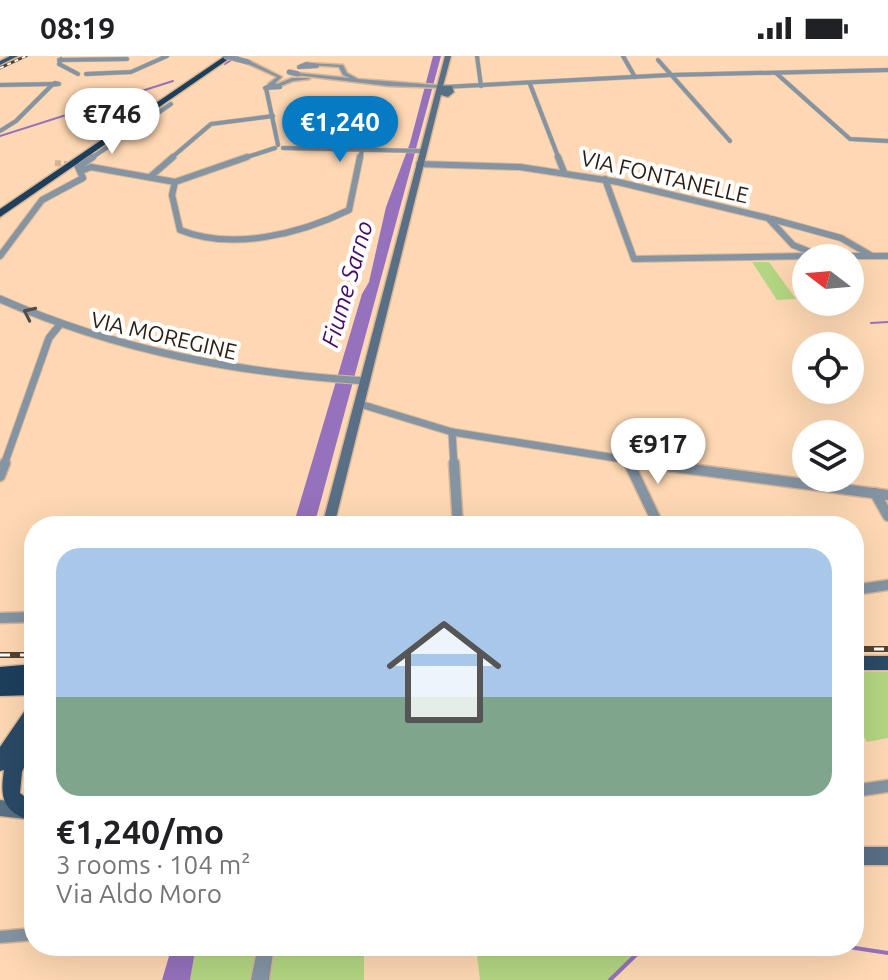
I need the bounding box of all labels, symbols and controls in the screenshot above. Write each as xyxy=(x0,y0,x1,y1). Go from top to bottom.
text: 08:19 xyxy=(40,11,115,45)
pin: €746 xyxy=(65,88,159,156)
pin: €1,240 xyxy=(275,96,405,164)
text: €746 xyxy=(83,99,141,128)
text: €1,240 xyxy=(300,107,380,136)
street label: VIA FONTANELLE xyxy=(579,145,751,207)
water label: Fiume Sarno xyxy=(316,218,378,350)
north arrow xyxy=(792,244,864,316)
map controls xyxy=(792,244,864,492)
street label: VIA MOREGINE xyxy=(89,306,239,364)
one-way arrow xyxy=(23,307,37,323)
button: locate xyxy=(792,332,864,404)
pin: €917 xyxy=(611,418,705,486)
button: layers xyxy=(792,420,864,492)
text: €917 xyxy=(629,429,687,458)
icon: home xyxy=(372,600,516,744)
text: €1,240/mo xyxy=(56,812,224,850)
text: 3 rooms · 104 m² xyxy=(56,850,251,879)
text: Via Aldo Moro xyxy=(56,879,222,908)

